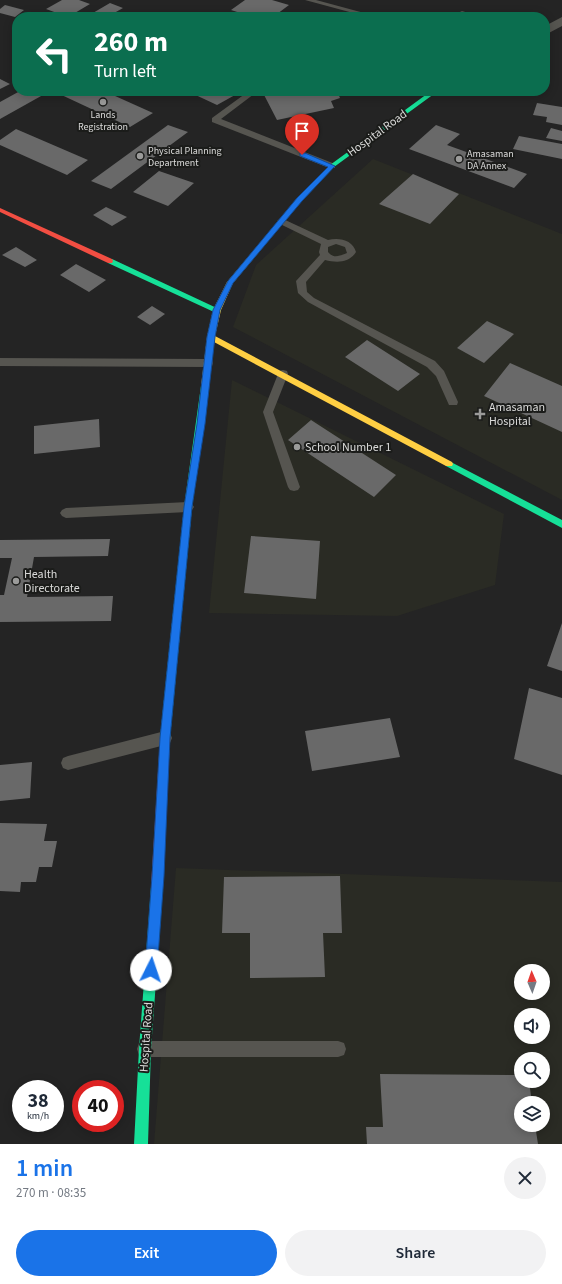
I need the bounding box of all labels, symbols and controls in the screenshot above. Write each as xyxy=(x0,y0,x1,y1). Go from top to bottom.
text: 260 m xyxy=(94,22,168,62)
icon: left xyxy=(28,28,80,80)
text: Turn left xyxy=(94,59,156,84)
marker: Lands Registration xyxy=(98,97,108,107)
street label: Hospital Road xyxy=(344,106,411,161)
place label: Lands Registration xyxy=(78,108,128,134)
pin xyxy=(285,114,319,155)
icon: arrive xyxy=(291,120,313,142)
place label: Physical Planning Department xyxy=(148,144,222,170)
place label: Amasaman DA Annex xyxy=(467,147,514,173)
marker: Physical Planning Department xyxy=(135,151,145,161)
marker: Amasaman DA Annex xyxy=(454,154,464,164)
place label: Amasaman Hospital xyxy=(489,399,545,430)
marker: Amasaman Hospital xyxy=(474,408,486,420)
place label: School Number 1 xyxy=(305,439,391,456)
marker: School Number 1 xyxy=(292,442,302,452)
place label: Health Directorate xyxy=(24,566,80,597)
marker: Health Directorate xyxy=(11,576,21,586)
position arrow xyxy=(130,949,172,991)
north arrow xyxy=(514,964,550,1000)
map controls xyxy=(514,964,550,1132)
street label: Hospital Road xyxy=(136,1002,157,1073)
button: sound xyxy=(514,1008,550,1044)
button: search xyxy=(514,1052,550,1088)
speed limit sign: 40 xyxy=(72,1080,124,1132)
text: 38 xyxy=(27,1087,49,1115)
button: layers xyxy=(514,1096,550,1132)
text: km/h xyxy=(27,1109,49,1123)
text: 1 min xyxy=(16,1151,73,1186)
button: close xyxy=(504,1157,546,1199)
text: 270 m · 08:35 xyxy=(16,1184,86,1202)
button: Exit xyxy=(16,1230,277,1276)
button: Share xyxy=(285,1230,546,1276)

